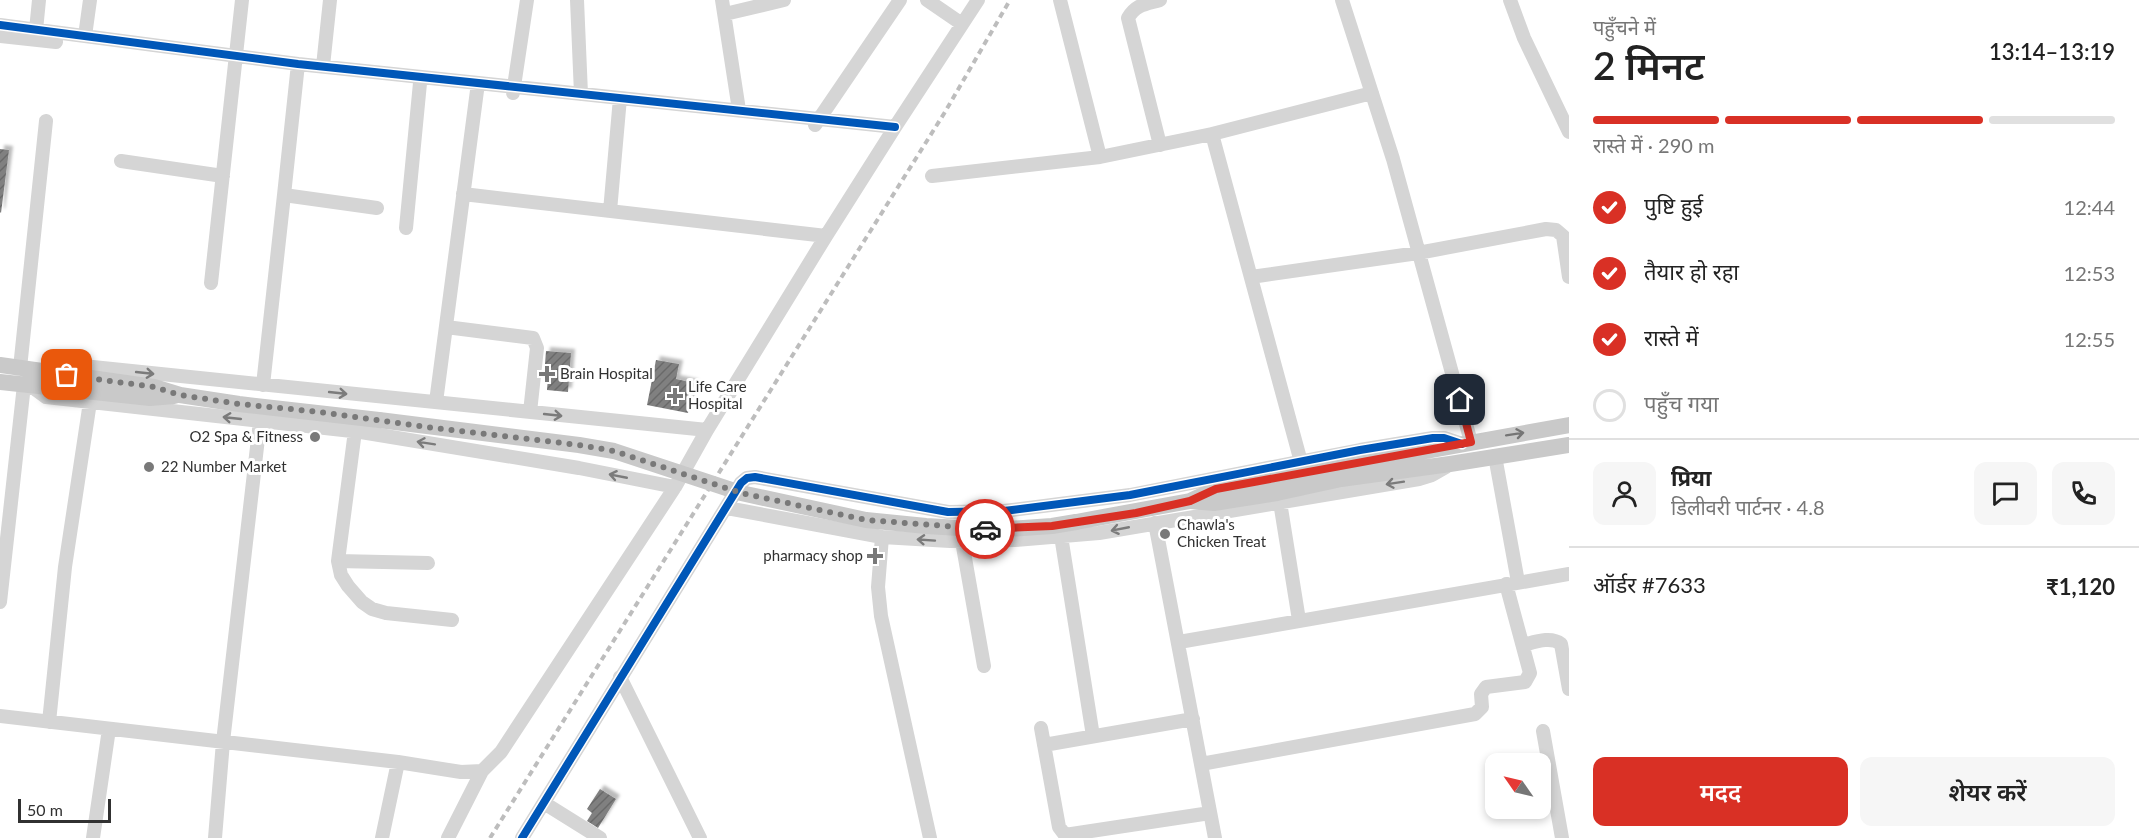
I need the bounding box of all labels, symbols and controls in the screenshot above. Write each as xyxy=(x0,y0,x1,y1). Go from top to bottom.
text: पहुँचने में xyxy=(1593,15,1656,39)
text: 13:14–13:19 xyxy=(1989,38,2115,65)
text: 2 मिनट xyxy=(1593,42,1705,88)
text: रास्ते में · 290 m xyxy=(1593,133,1714,157)
icon: check xyxy=(1593,191,1626,224)
text: पुष्टि हुई xyxy=(1644,192,1703,219)
text: 12:44 xyxy=(2064,195,2115,219)
icon: check xyxy=(1593,257,1626,290)
text: तैयार हो रहा xyxy=(1644,258,1739,285)
text: 12:53 xyxy=(2064,261,2115,285)
icon: check xyxy=(1593,323,1626,356)
text: रास्ते में xyxy=(1644,324,1699,351)
text: 12:55 xyxy=(2064,327,2115,351)
pin xyxy=(41,349,92,400)
icon: bag xyxy=(50,358,83,391)
place label: Brain Hospital xyxy=(560,364,653,382)
marker: Brain Hospital xyxy=(538,365,556,383)
one-way arrow xyxy=(134,368,154,379)
pin xyxy=(1434,374,1485,425)
place label: Life Care Hospital xyxy=(688,377,747,412)
icon: home xyxy=(1443,383,1476,416)
one-way arrow xyxy=(328,387,348,398)
marker: Life Care Hospital xyxy=(666,387,684,405)
text: पहुँच गया xyxy=(1644,390,1719,417)
one-way arrow xyxy=(543,410,563,421)
one-way arrow xyxy=(223,412,243,423)
place label: O2 Spa & Fitness xyxy=(190,427,303,445)
one-way arrow xyxy=(1505,428,1525,439)
marker: O2 Spa & Fitness xyxy=(308,430,322,444)
one-way arrow xyxy=(416,437,436,448)
place label: 22 Number Market xyxy=(161,457,287,475)
marker: 22 Number Market xyxy=(142,460,156,474)
button: person xyxy=(1593,462,1656,525)
button: chat xyxy=(1974,462,2037,525)
button: phone xyxy=(2052,462,2115,525)
text: प्रिया xyxy=(1671,464,1711,491)
one-way arrow xyxy=(608,470,628,481)
one-way arrow xyxy=(1386,477,1406,488)
text: डिलीवरी पार्टनर · 4.8 xyxy=(1671,495,1824,519)
courier xyxy=(955,499,1015,559)
icon: car xyxy=(969,513,1002,546)
place label: Chawla's Chicken Treat xyxy=(1177,515,1267,550)
one-way arrow xyxy=(1111,524,1130,535)
marker: Chawla's Chicken Treat xyxy=(1158,527,1172,541)
one-way arrow xyxy=(916,534,936,545)
place label: pharmacy shop xyxy=(763,546,863,564)
marker: pharmacy shop xyxy=(868,549,882,563)
text: ऑर्डर #7633 xyxy=(1593,571,1706,598)
text: ₹1,120 xyxy=(2046,573,2115,600)
north arrow xyxy=(1485,753,1551,819)
map controls xyxy=(1485,753,1551,819)
button: मदद xyxy=(1593,757,1848,826)
button: शेयर करें xyxy=(1860,757,2115,826)
scale bar xyxy=(18,796,111,824)
text: 50 m xyxy=(27,800,63,819)

